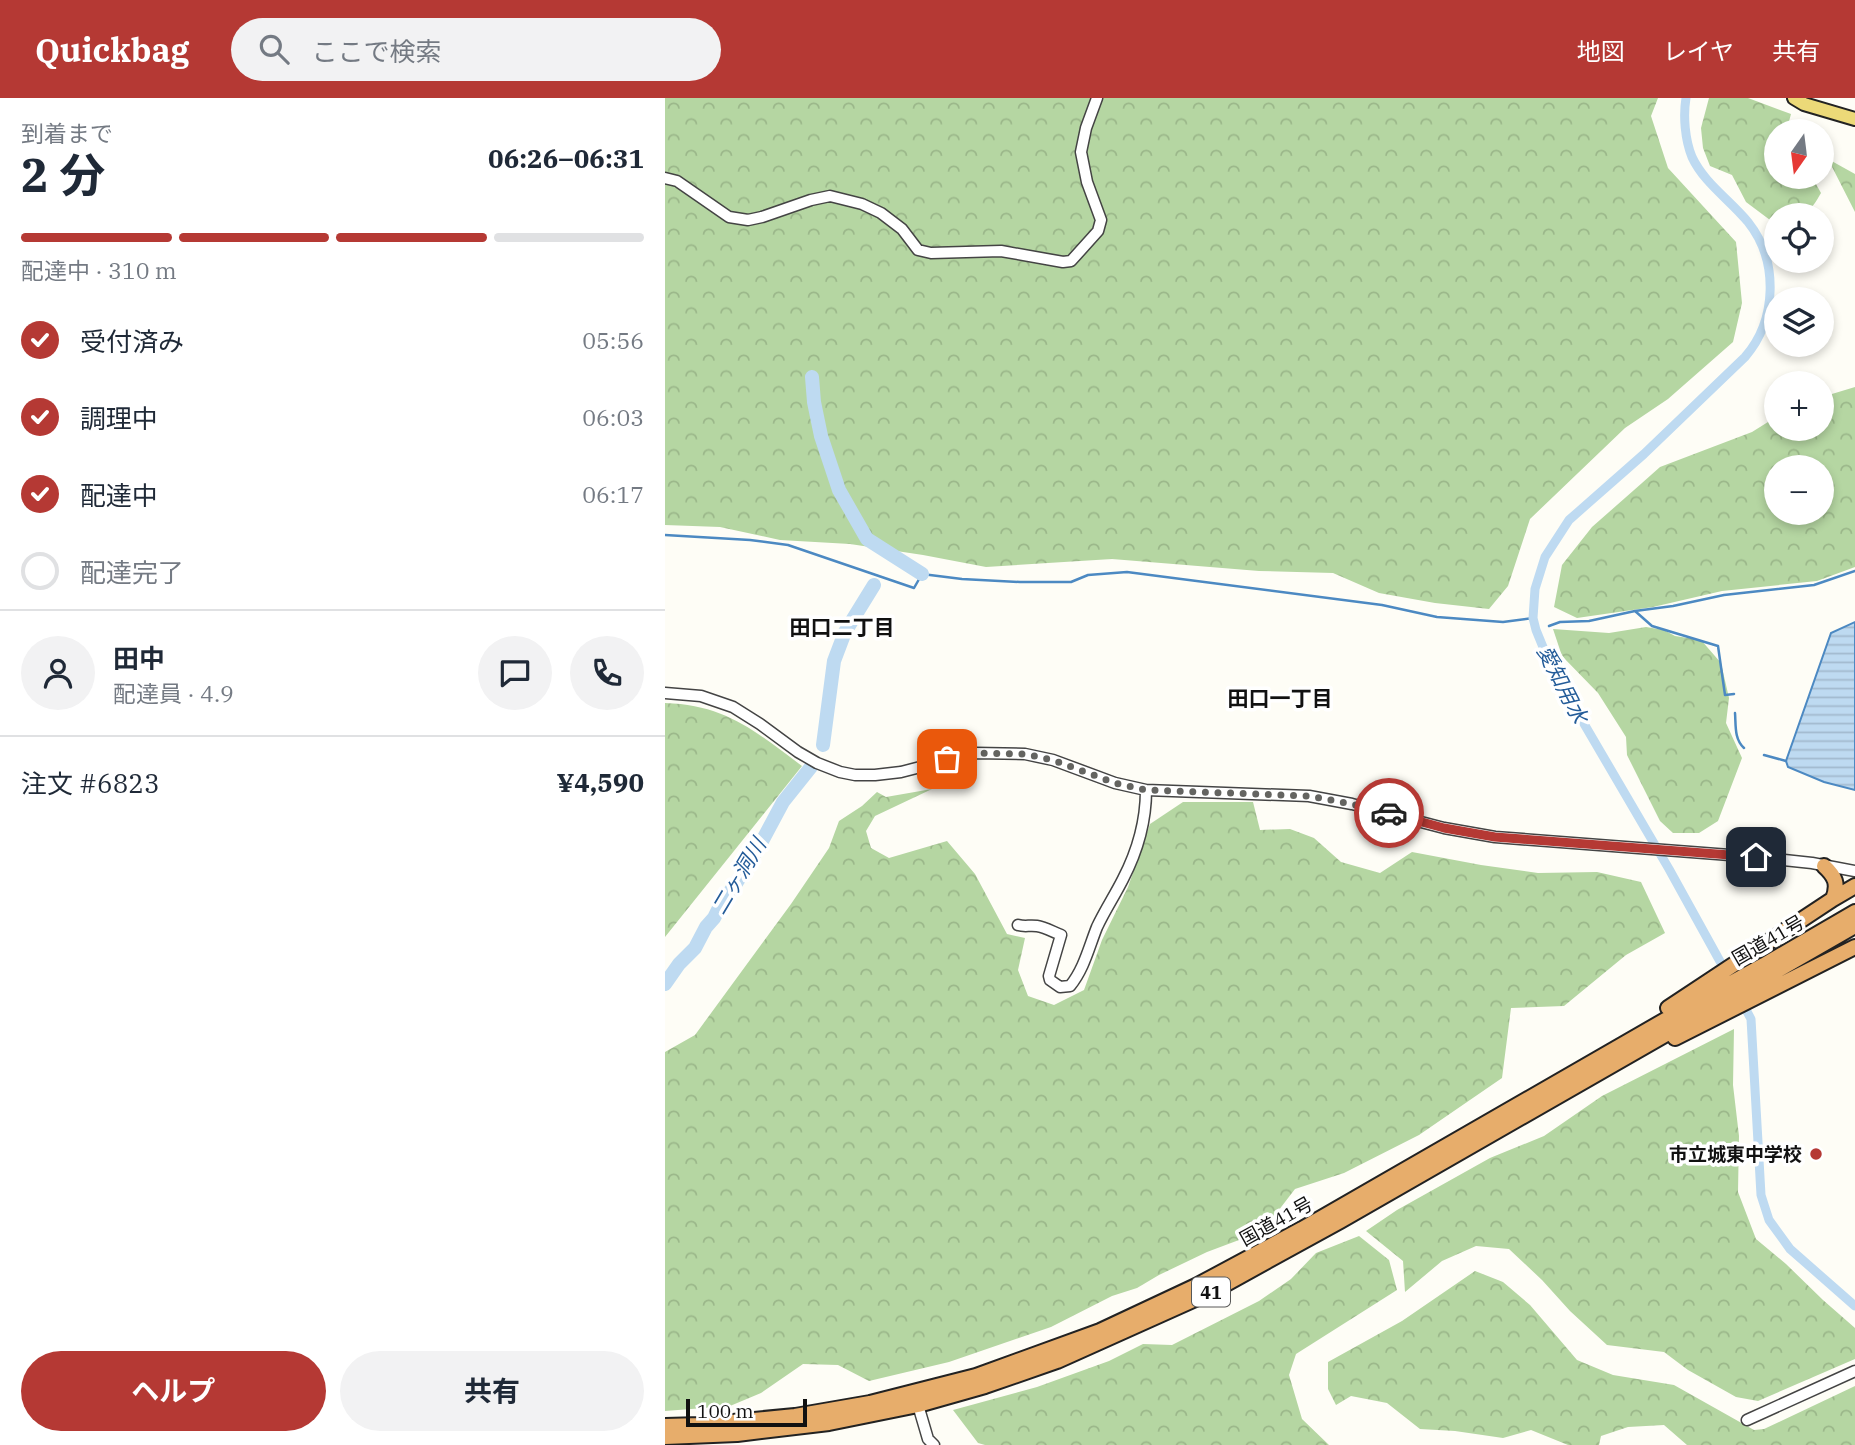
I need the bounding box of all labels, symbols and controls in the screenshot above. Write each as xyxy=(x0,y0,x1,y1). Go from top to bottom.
search box xyxy=(231,18,721,81)
text: Quickbag xyxy=(35,28,189,71)
icon: search xyxy=(255,30,293,68)
text: ここで検索 xyxy=(311,34,442,68)
text: 地図 xyxy=(1577,35,1625,67)
text: レイヤ xyxy=(1663,35,1734,67)
text: 共有 xyxy=(1772,35,1820,67)
text: 到着まで xyxy=(21,118,113,148)
north arrow xyxy=(1764,119,1834,189)
map controls xyxy=(1764,119,1834,525)
text: 06:26–06:31 xyxy=(488,141,644,175)
text: 2 分 xyxy=(21,145,105,205)
button: locate xyxy=(1764,203,1834,273)
text: 配達中 · 310 m xyxy=(21,255,177,285)
button: layers xyxy=(1764,287,1834,357)
icon: check xyxy=(21,321,59,359)
text: 受付済み xyxy=(80,324,184,358)
text: 05:56 xyxy=(582,325,644,355)
button: + xyxy=(1764,371,1834,441)
icon: check xyxy=(21,398,59,436)
text: 調理中 xyxy=(80,401,158,435)
text: 06:03 xyxy=(582,402,644,432)
button: − xyxy=(1764,455,1834,525)
icon: check xyxy=(21,475,59,513)
text: 配達中 xyxy=(80,478,158,512)
text: 06:17 xyxy=(582,479,644,509)
text: 配達完了 xyxy=(80,555,184,589)
district label: 田口二丁目 xyxy=(790,613,895,641)
button: person xyxy=(21,636,95,710)
button: chat xyxy=(478,636,552,710)
button: phone xyxy=(570,636,644,710)
water label: 愛知用水 xyxy=(1531,640,1595,730)
text: 田中 xyxy=(113,641,165,675)
text: 配達員 · 4.9 xyxy=(113,678,234,708)
district label: 田口一丁目 xyxy=(1228,684,1333,712)
pin xyxy=(917,729,977,789)
icon: bag xyxy=(928,740,966,778)
text: ¥4,590 xyxy=(557,765,644,799)
text: 注文 #6823 xyxy=(21,766,160,800)
courier xyxy=(1354,778,1424,848)
icon: car xyxy=(1370,794,1408,832)
pin xyxy=(1726,827,1786,887)
water label: 二ヶ洞川 xyxy=(704,831,773,919)
icon: home xyxy=(1737,838,1775,876)
street label: 国道41号 xyxy=(1727,910,1809,970)
place label: 市立城東中学校 xyxy=(1669,1142,1802,1166)
marker: 市立城東中学校 xyxy=(1808,1146,1824,1162)
street label: 国道41号 xyxy=(1235,1191,1317,1251)
road number: 41 xyxy=(1192,1278,1230,1307)
button: ヘルプ xyxy=(21,1351,326,1431)
button: 共有 xyxy=(340,1351,644,1431)
scale bar xyxy=(686,1396,807,1428)
text: 100 m xyxy=(697,1399,754,1423)

